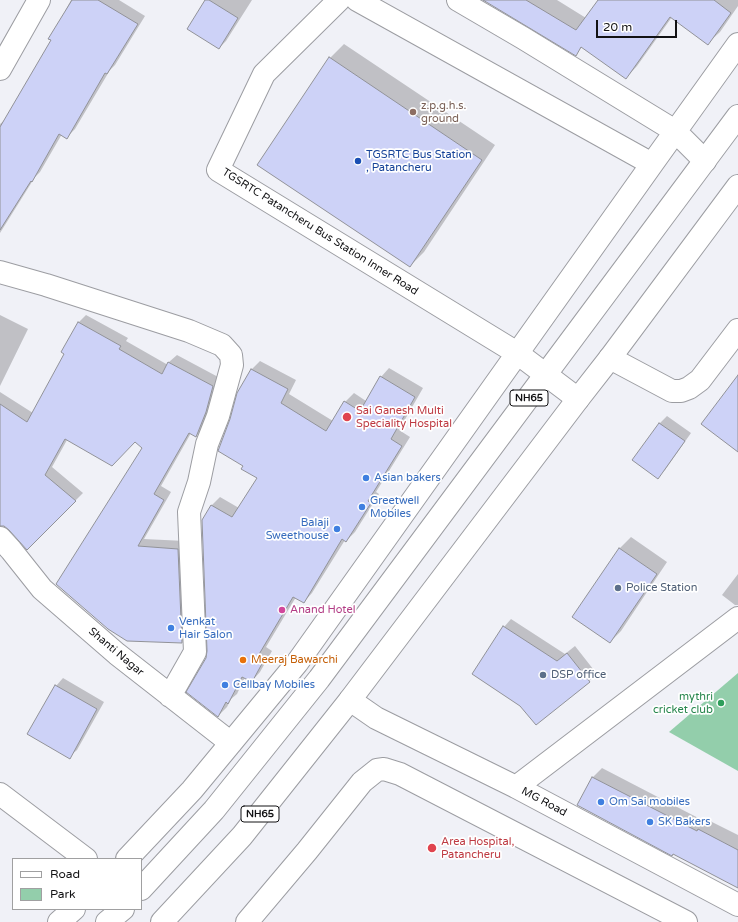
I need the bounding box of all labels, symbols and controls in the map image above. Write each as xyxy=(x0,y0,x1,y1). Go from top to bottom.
scale bar xyxy=(598,12,679,38)
text: 20 m xyxy=(603,20,632,34)
place label: z.p.g.h.s. ground xyxy=(421,99,466,125)
marker: z.p.g.h.s. ground xyxy=(408,107,418,117)
place label: TGSRTC Bus Station , Patancheru xyxy=(366,148,472,174)
marker: TGSRTC Bus Station , Patancheru xyxy=(353,156,363,166)
street label: TGSRTC Patancheru Bus Station Inner Road xyxy=(219,166,421,298)
road number: NH65 xyxy=(510,390,548,406)
place label: Sai Ganesh Multi Speciality Hospital xyxy=(356,404,452,430)
marker: Sai Ganesh Multi Speciality Hospital xyxy=(341,411,353,423)
place label: Asian bakers xyxy=(374,471,441,485)
marker: Asian bakers xyxy=(361,473,371,483)
place label: Greetwell Mobiles xyxy=(370,494,419,520)
marker: Greetwell Mobiles xyxy=(357,502,367,512)
place label: Balaji Sweethouse xyxy=(266,516,329,542)
marker: Balaji Sweethouse xyxy=(332,524,342,534)
place label: Police Station xyxy=(626,581,697,595)
marker: Police Station xyxy=(613,583,623,593)
place label: Anand Hotel xyxy=(290,603,355,617)
marker: Anand Hotel xyxy=(277,605,287,615)
place label: Venkat Hair Salon xyxy=(179,615,232,641)
marker: Venkat Hair Salon xyxy=(166,623,176,633)
street label: Shanti Nagar xyxy=(86,625,146,679)
place label: Meeraj Bawarchi xyxy=(251,653,338,667)
marker: Meeraj Bawarchi xyxy=(238,655,248,665)
place label: DSP office xyxy=(551,668,606,682)
marker: DSP office xyxy=(538,670,548,680)
place label: Cellbay Mobiles xyxy=(233,678,315,692)
marker: Cellbay Mobiles xyxy=(220,680,230,690)
place label: mythri cricket club xyxy=(653,690,713,716)
marker: mythri cricket club xyxy=(716,698,726,708)
street label: MG Road xyxy=(519,785,569,819)
place label: Om Sai mobiles xyxy=(609,795,690,809)
marker: Om Sai mobiles xyxy=(596,797,606,807)
road number: NH65 xyxy=(241,806,279,822)
place label: SK Bakers xyxy=(658,815,710,829)
marker: SK Bakers xyxy=(645,817,655,827)
place label: Area Hospital, Patancheru xyxy=(441,835,514,861)
marker: Area Hospital, Patancheru xyxy=(426,842,438,854)
legend xyxy=(12,858,142,910)
text: Road xyxy=(50,867,80,881)
text: Park xyxy=(50,887,76,901)

